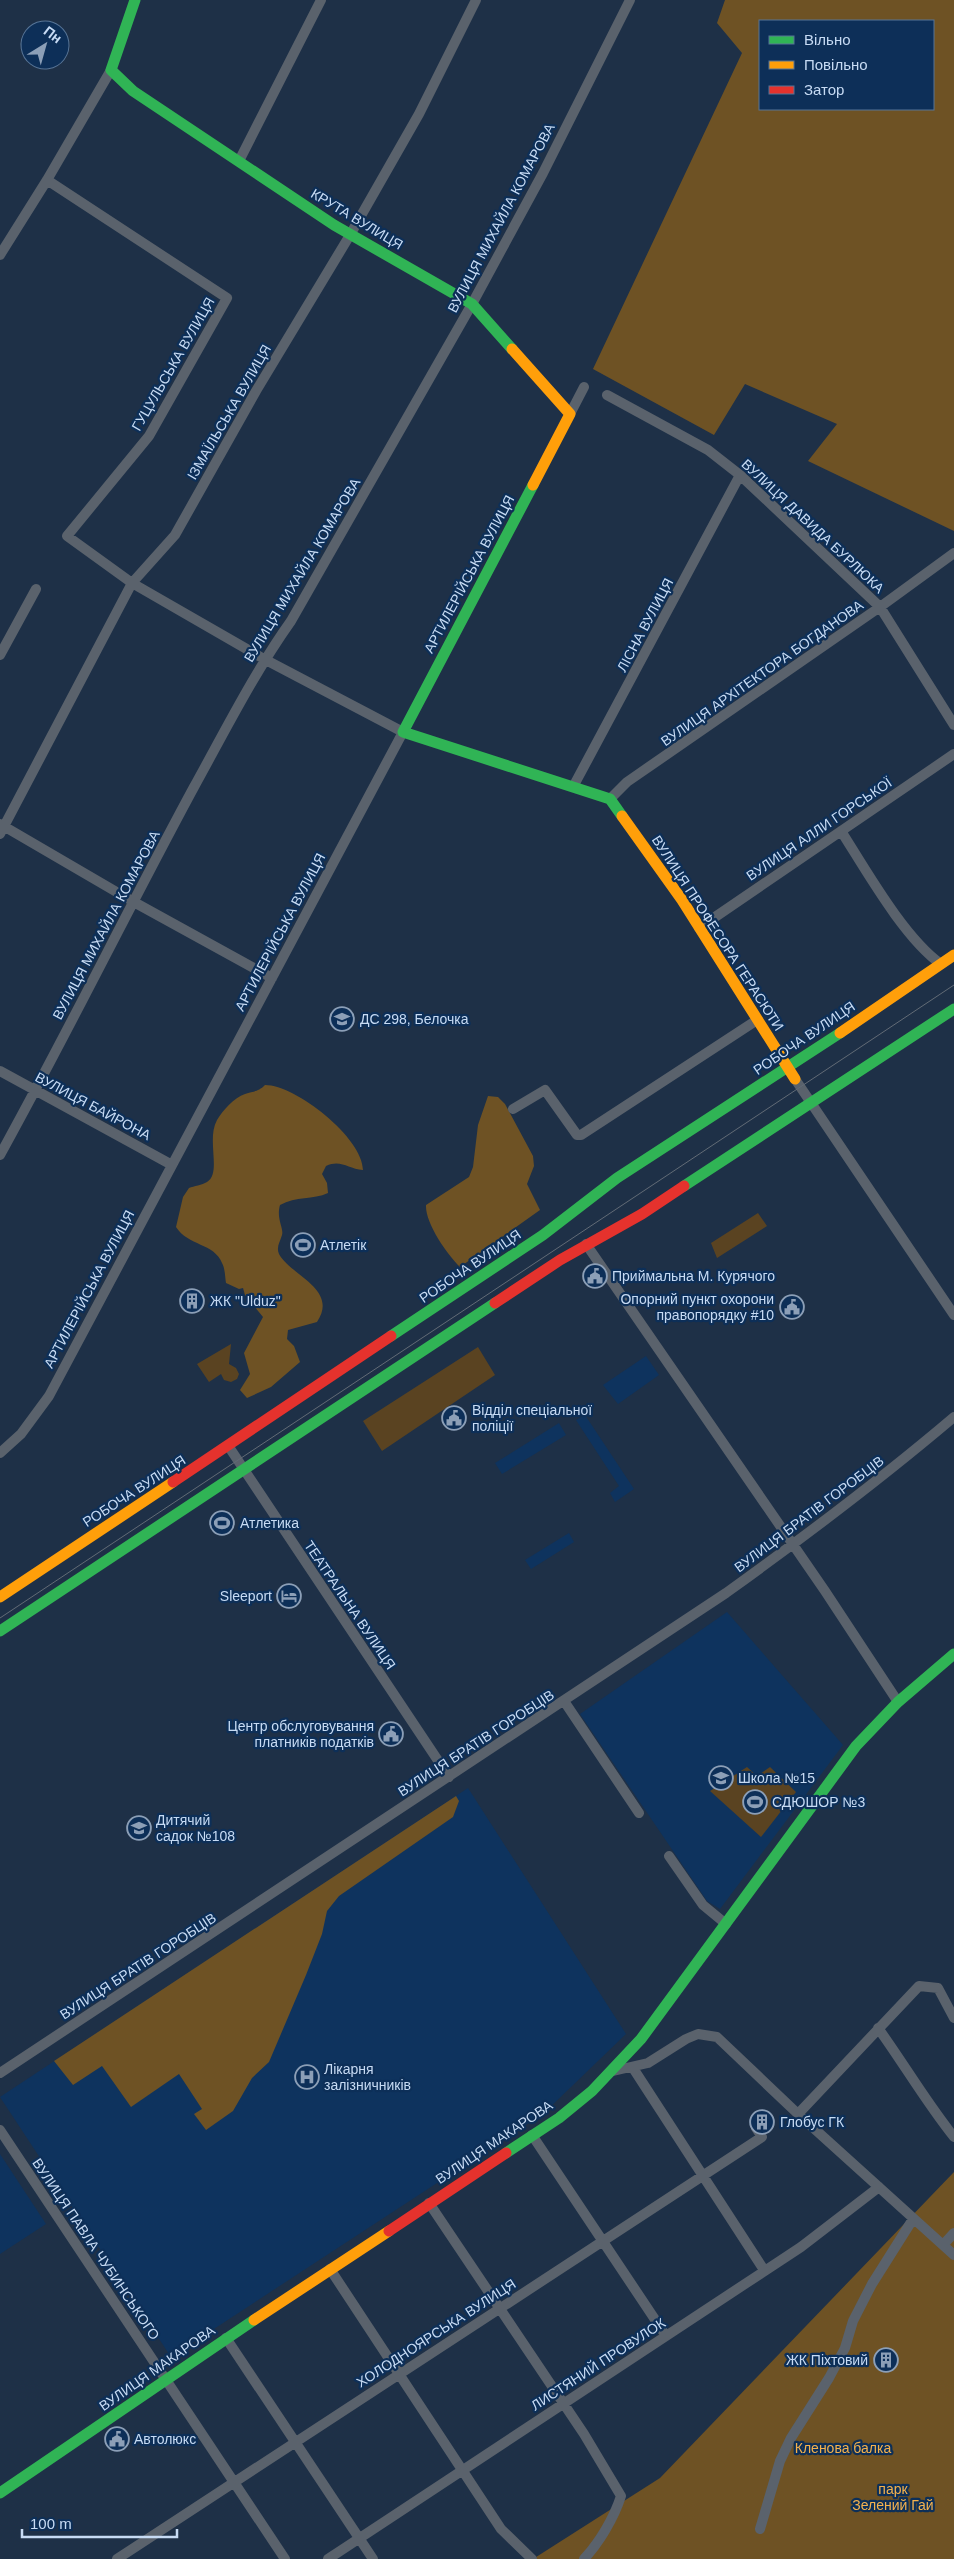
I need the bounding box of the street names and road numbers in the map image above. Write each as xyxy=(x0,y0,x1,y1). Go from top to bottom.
street label: ВУЛИЦЯ МИХАЙЛА КОМАРОВА xyxy=(443,120,558,315)
street label: КРУТА ВУЛИЦЯ xyxy=(308,185,406,253)
street label: ГУЦУЛЬСЬКА ВУЛИЦЯ xyxy=(128,295,218,433)
street label: ІЗМАЇЛЬСЬКА ВУЛИЦЯ xyxy=(184,342,274,482)
street label: ВУЛИЦЯ ДАВИДА БУРЛЮКА xyxy=(738,456,888,597)
street label: ВУЛИЦЯ МИХАЙЛА КОМАРОВА xyxy=(240,474,364,665)
street label: АРТИЛЕРІЙСЬКА ВУЛИЦЯ xyxy=(420,492,517,656)
street label: ЛІСНА ВУЛИЦЯ xyxy=(614,576,676,674)
street label: ВУЛИЦЯ АРХІТЕКТОРА БОГДАНОВА xyxy=(658,596,867,749)
street label: ВУЛИЦЯ АЛЛИ ГОРСЬКОЇ xyxy=(743,774,895,884)
street label: ВУЛИЦЯ МИХАЙЛА КОМАРОВА xyxy=(48,827,163,1022)
street label: ВУЛИЦЯ ПРОФЕСОРА ГЕРАСЮТИ xyxy=(649,832,787,1034)
street label: АРТИЛЕРІЙСЬКА ВУЛИЦЯ xyxy=(231,850,328,1014)
street label: РОБОЧА ВУЛИЦЯ xyxy=(750,998,858,1078)
street label: ВУЛИЦЯ БАЙРОНА xyxy=(32,1068,155,1144)
street label: АРТИЛЕРІЙСЬКА ВУЛИЦЯ xyxy=(40,1207,137,1371)
street label: РОБОЧА ВУЛИЦЯ xyxy=(416,1226,524,1306)
street label: РОБОЧА ВУЛИЦЯ xyxy=(80,1452,188,1530)
street label: ВУЛИЦЯ БРАТІВ ГОРОБЦІВ xyxy=(731,1453,887,1575)
street label: ТЕАТРАЛЬНА ВУЛИЦЯ xyxy=(301,1538,399,1672)
street label: ВУЛИЦЯ БРАТІВ ГОРОБЦІВ xyxy=(395,1687,557,1799)
street label: ВУЛИЦЯ БРАТІВ ГОРОБЦІВ xyxy=(57,1910,219,2022)
street label: ВУЛИЦЯ МАКАРОВА xyxy=(433,2097,556,2187)
street label: ВУЛИЦЯ ПАВЛА ЧУБИНСЬКОГО xyxy=(29,2155,163,2343)
street label: ХОЛОДНОЯРСЬКА ВУЛИЦЯ xyxy=(353,2275,519,2391)
street label: ЛИСТЯНИЙ ПРОВУЛОК xyxy=(527,2313,669,2413)
street label: ВУЛИЦЯ МАКАРОВА xyxy=(96,2322,218,2414)

